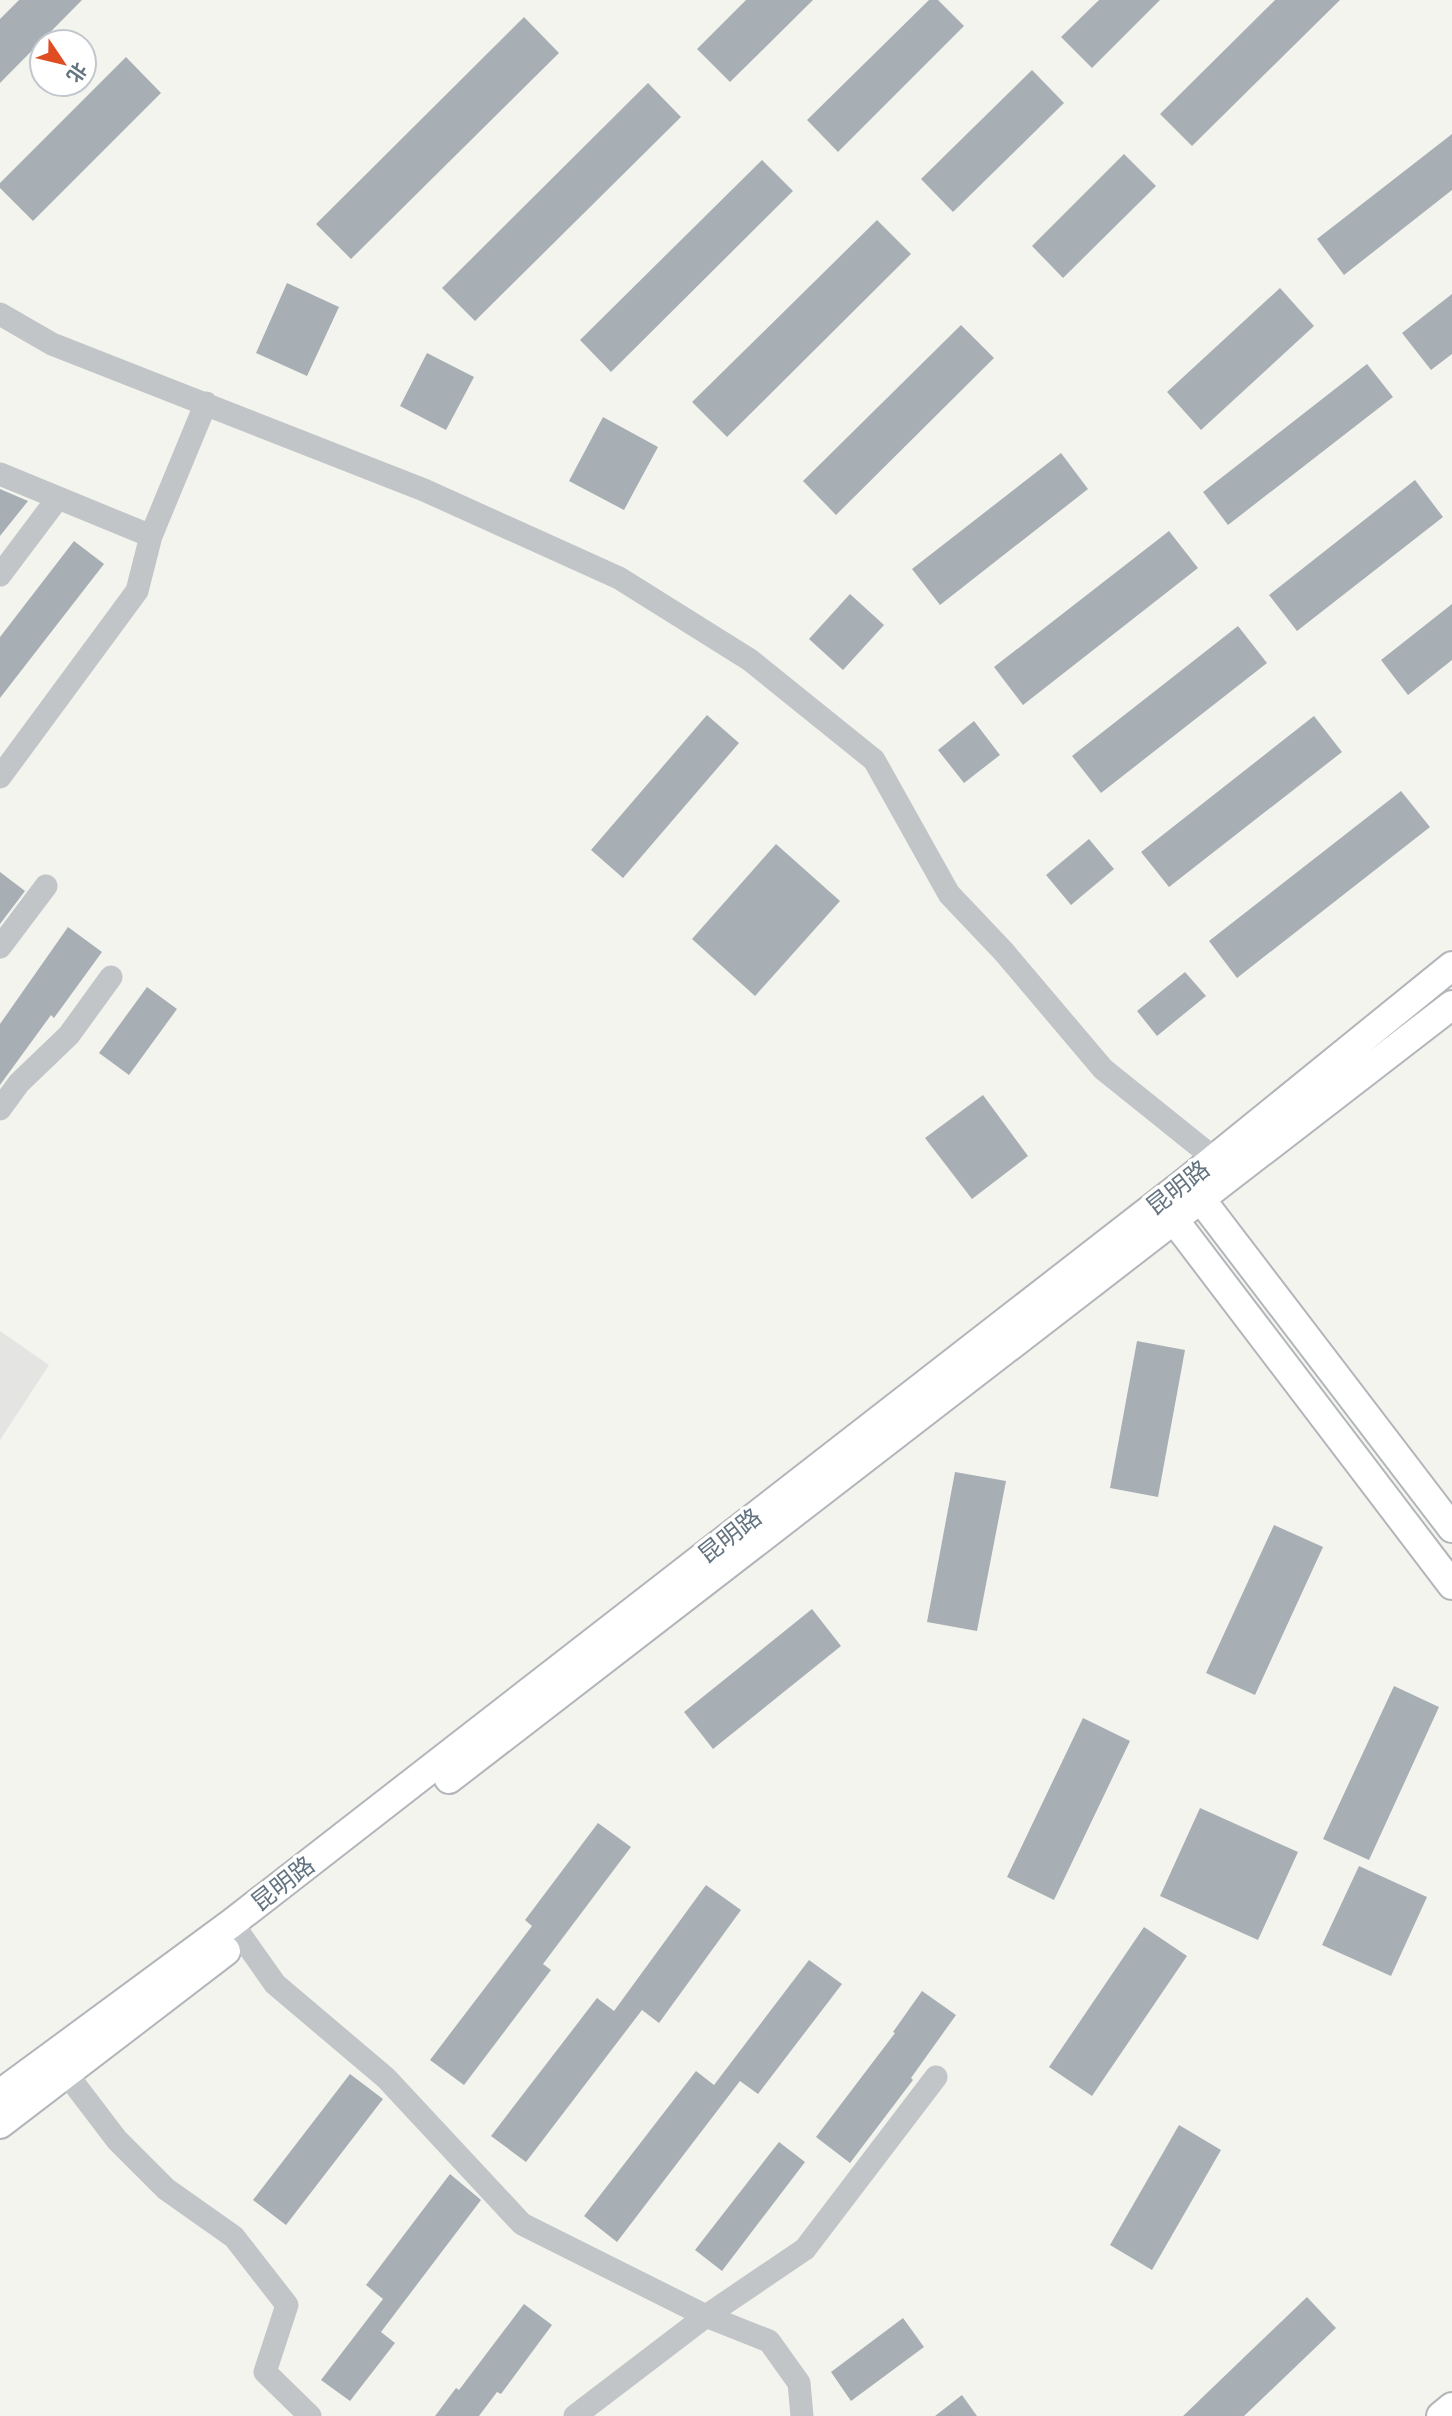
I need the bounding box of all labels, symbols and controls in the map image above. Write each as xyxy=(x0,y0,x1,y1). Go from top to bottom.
north arrow xyxy=(28,28,98,98)
text: 北 xyxy=(60,57,95,89)
street label: 昆明路 xyxy=(1138,1151,1217,1224)
street label: 昆明路 xyxy=(690,1499,769,1572)
street label: 昆明路 xyxy=(243,1847,322,1920)

